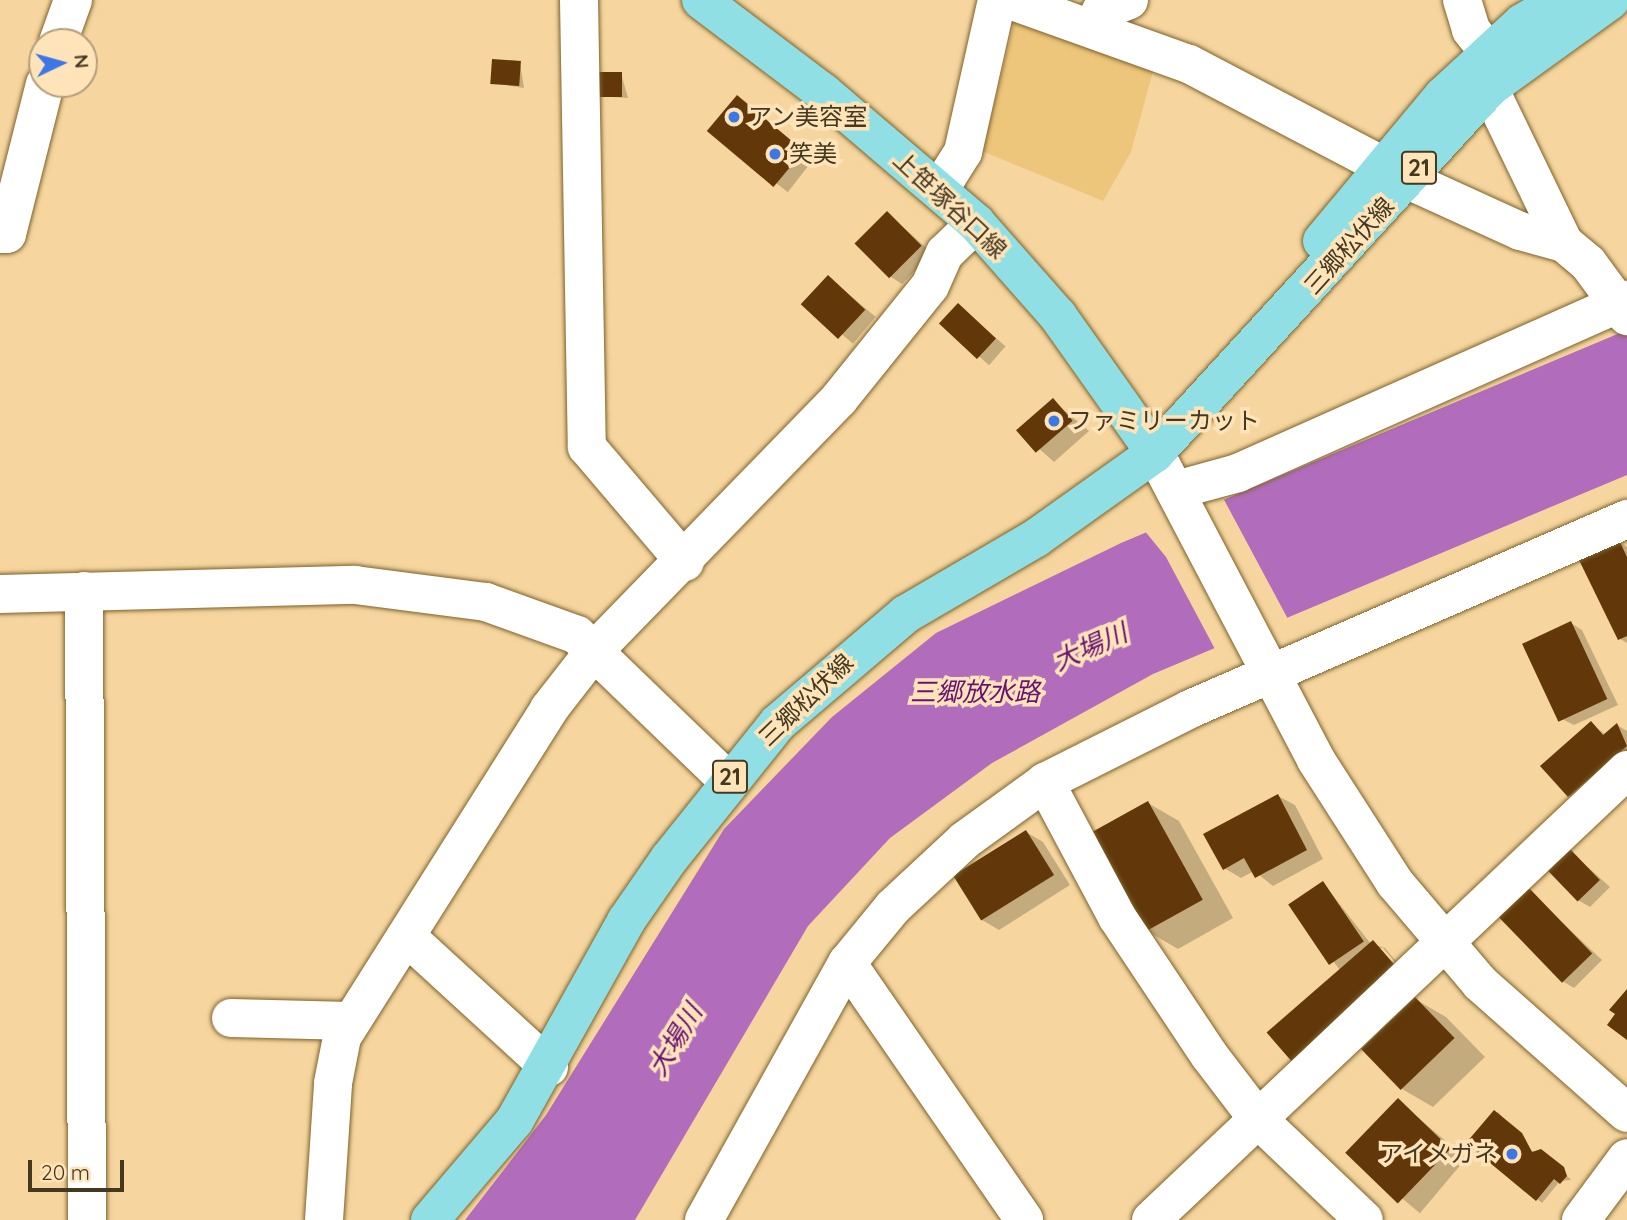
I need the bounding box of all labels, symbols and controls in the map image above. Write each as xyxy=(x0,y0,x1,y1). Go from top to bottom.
north arrow xyxy=(28,28,98,98)
text: N xyxy=(69,53,94,69)
place label: アン美容室 xyxy=(748,103,868,131)
marker: アン美容室 xyxy=(726,109,742,125)
place label: 笑美 xyxy=(789,140,837,168)
street label: 上笹塚谷口線 xyxy=(888,145,1012,265)
marker: 笑美 xyxy=(767,146,783,162)
road number: 21 xyxy=(1400,148,1438,188)
street label: 三郷松伏線 xyxy=(1298,192,1400,300)
place label: ファミリーカット xyxy=(1068,407,1260,435)
marker: ファミリーカット xyxy=(1046,413,1062,429)
water label: 大場川 xyxy=(1048,617,1132,677)
street label: 三郷松伏線 xyxy=(753,648,859,752)
water label: 三郷放水路 xyxy=(910,676,1040,708)
road number: 21 xyxy=(711,758,749,796)
water label: 大場川 xyxy=(642,999,708,1081)
place label: アイメガネ xyxy=(1378,1140,1498,1168)
scale bar xyxy=(32,1146,128,1190)
marker: アイメガネ xyxy=(1504,1146,1520,1162)
text: 20 m xyxy=(41,1159,90,1185)

